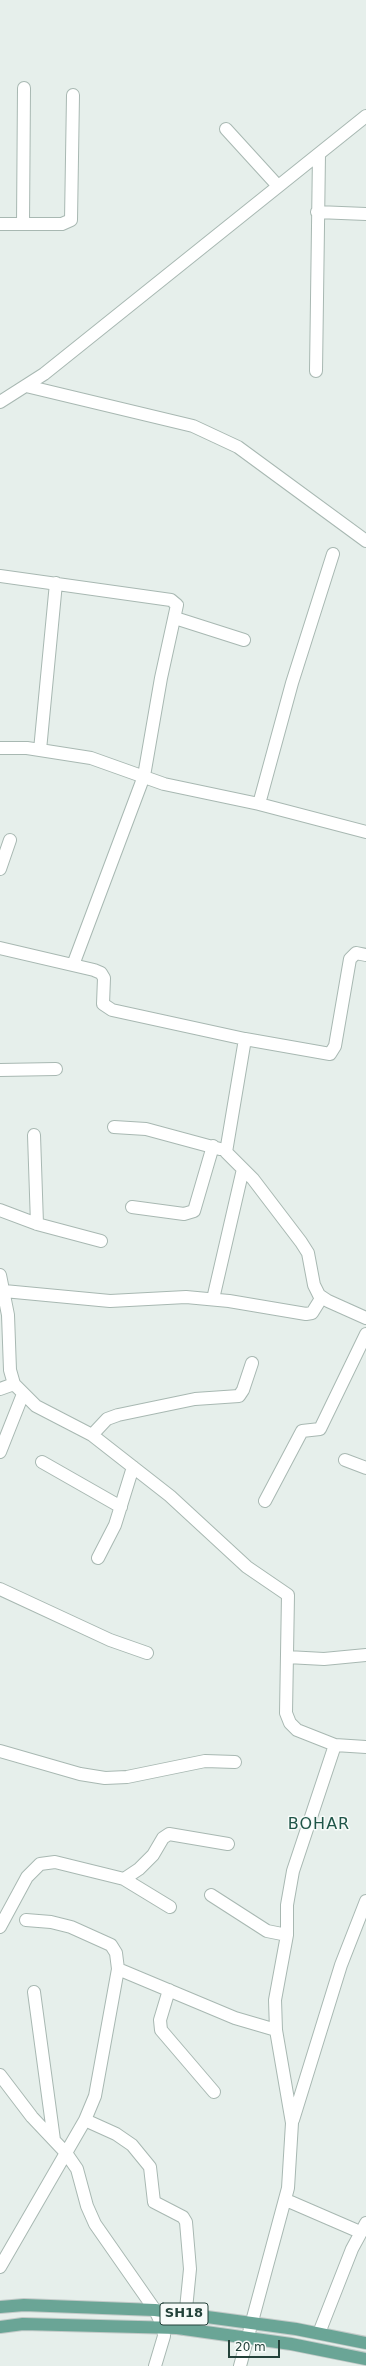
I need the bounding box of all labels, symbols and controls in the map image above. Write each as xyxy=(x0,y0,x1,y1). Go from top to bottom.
district label: BOHAR xyxy=(288,1815,350,1835)
road number: SH18 xyxy=(160,2303,208,2325)
scale bar xyxy=(230,2332,282,2358)
text: 20 m xyxy=(235,2340,266,2354)

